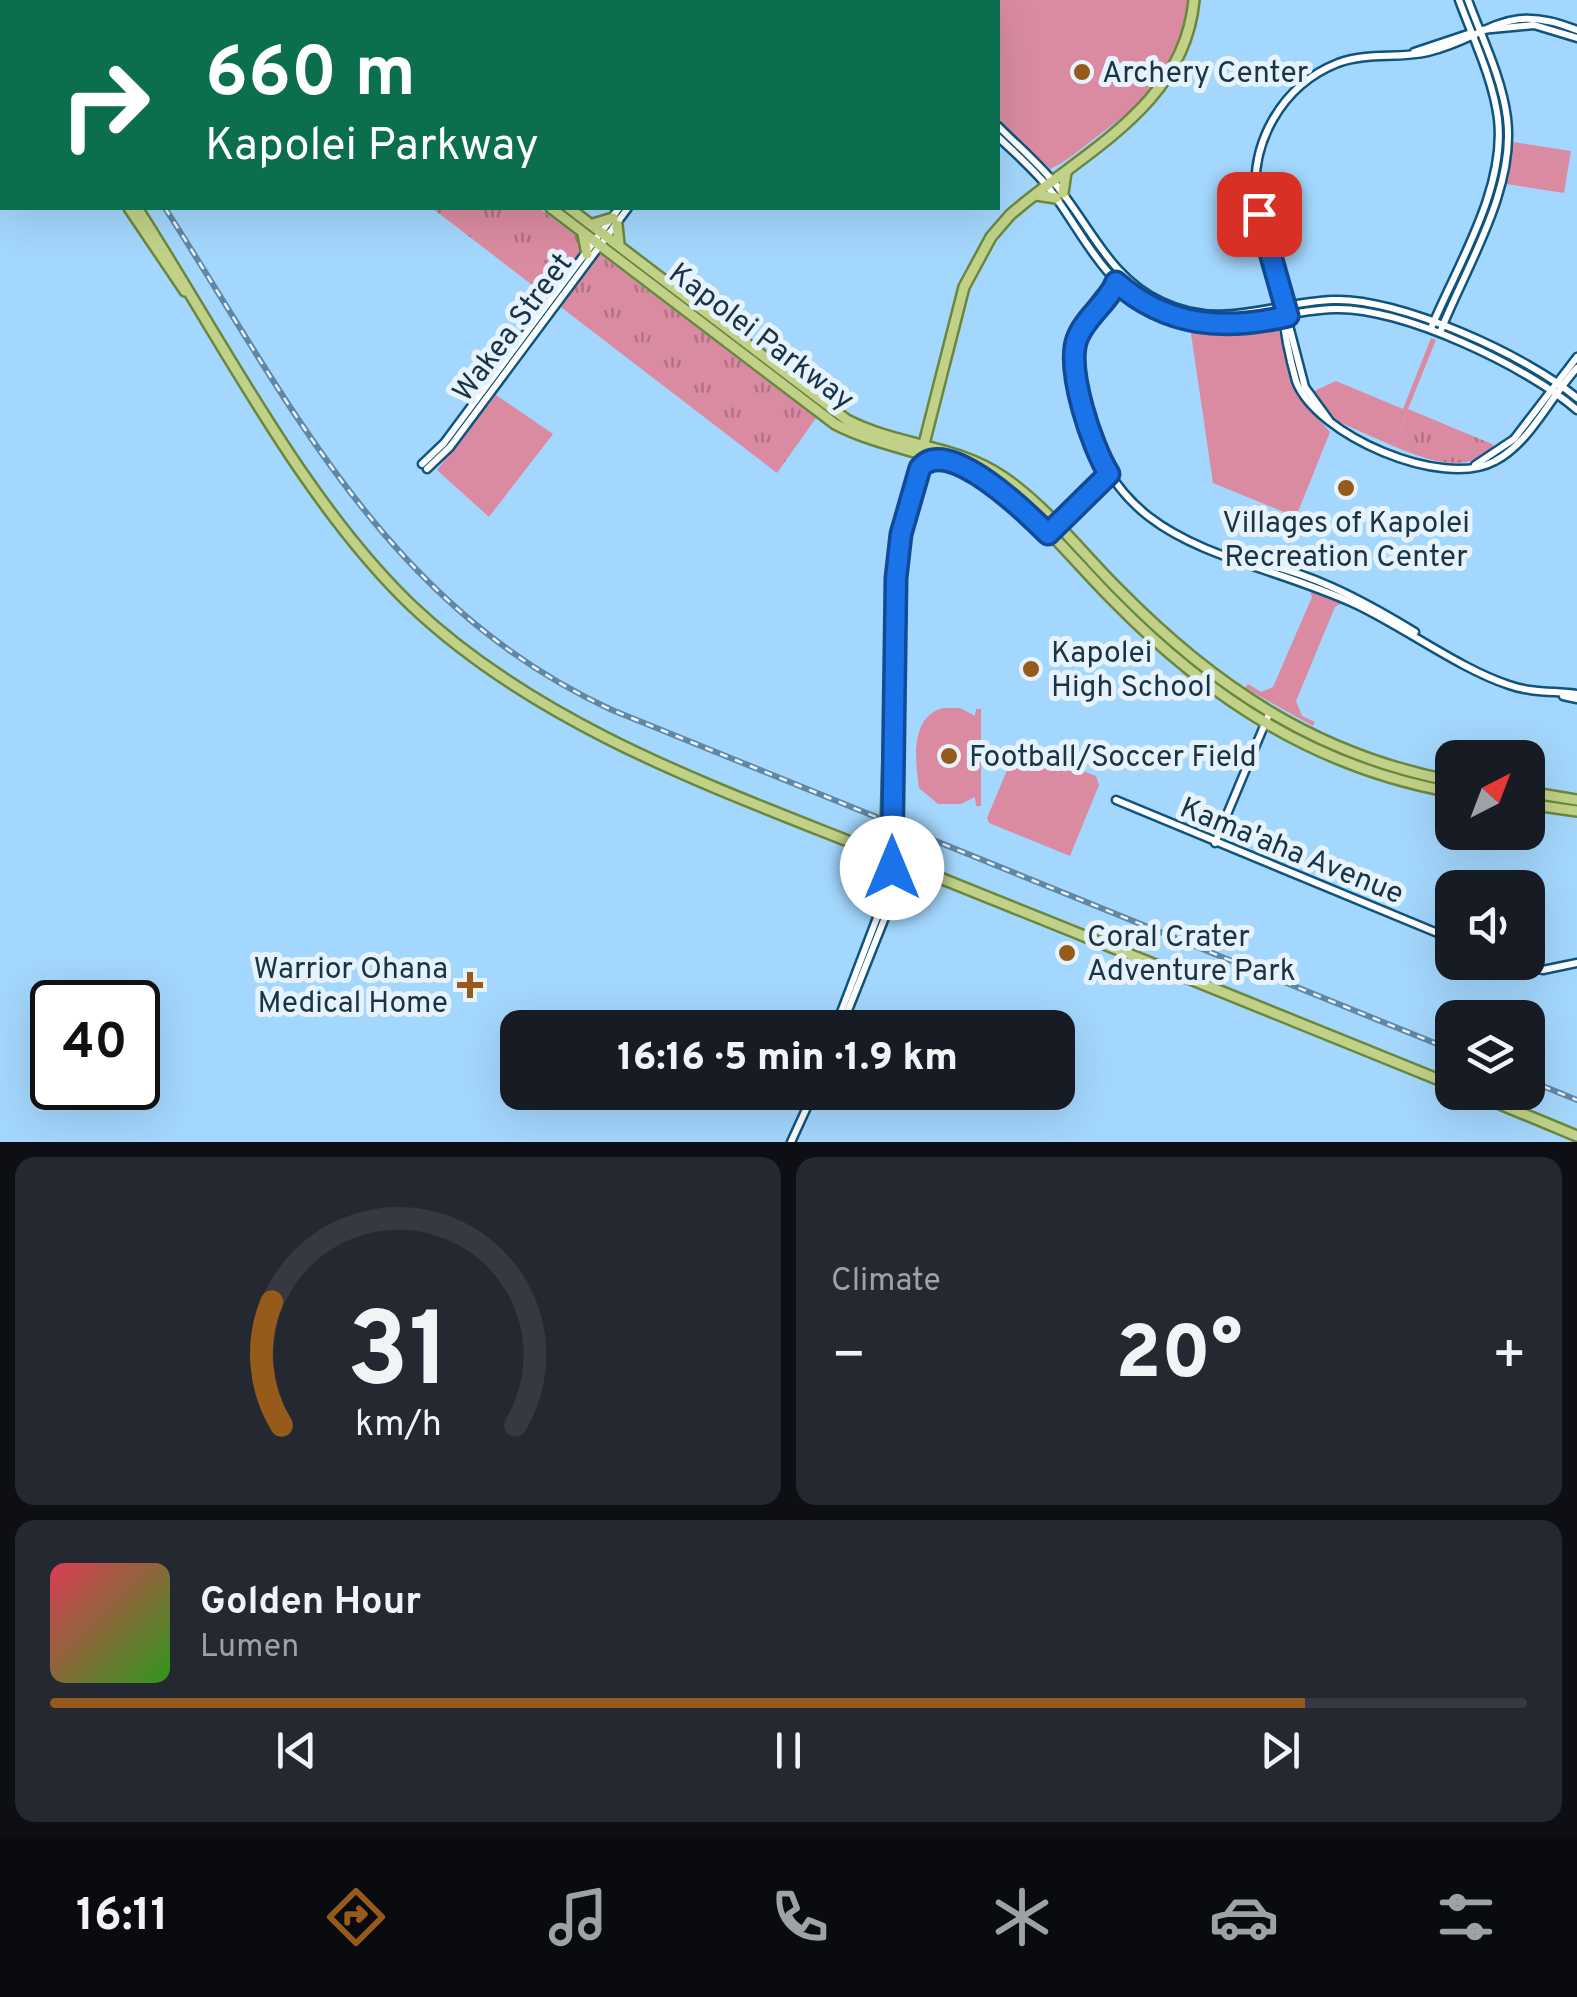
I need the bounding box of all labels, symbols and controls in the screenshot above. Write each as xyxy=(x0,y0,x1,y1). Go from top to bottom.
text: 660 m xyxy=(205,32,416,121)
icon: right xyxy=(40,40,170,170)
place label: Archery Center xyxy=(1102,56,1309,93)
marker: Archery Center xyxy=(1071,61,1093,83)
text: Kapolei Parkway xyxy=(205,119,539,176)
pin xyxy=(1217,172,1302,257)
icon: arrive xyxy=(1232,187,1287,242)
street label: Wakea Street xyxy=(446,247,582,410)
street label: Kapolei Parkway xyxy=(660,256,861,420)
marker: Villages of Kapolei Recreation Center xyxy=(1335,477,1357,499)
place label: Villages of Kapolei Recreation Center xyxy=(1222,506,1470,577)
place label: Kapolei High School xyxy=(1051,636,1212,707)
marker: Kapolei High School xyxy=(1020,658,1042,680)
place label: Football/Soccer Field xyxy=(969,740,1257,777)
north arrow xyxy=(1435,740,1545,850)
map controls xyxy=(1435,740,1545,1110)
marker: Football/Soccer Field xyxy=(938,745,960,767)
street label: Kama'aha Avenue xyxy=(1174,791,1408,914)
position arrow xyxy=(840,816,944,920)
button: sound xyxy=(1435,870,1545,980)
place label: Coral Crater Adventure Park xyxy=(1087,920,1296,991)
marker: Coral Crater Adventure Park xyxy=(1056,942,1078,964)
place label: Warrior Ohana Medical Home xyxy=(253,952,448,1023)
marker: Warrior Ohana Medical Home xyxy=(457,972,483,998)
speed limit sign: 40 xyxy=(30,980,160,1110)
button: layers xyxy=(1435,1000,1545,1110)
text: 16:16 · 5 min · 1.9 km xyxy=(617,1035,958,1084)
text: Climate xyxy=(831,1262,941,1302)
text: 31 xyxy=(346,1291,450,1423)
text: 20° xyxy=(1116,1310,1242,1405)
text: − xyxy=(831,1323,866,1393)
text: + xyxy=(1492,1323,1527,1393)
text: km/h xyxy=(355,1403,441,1449)
text: Golden Hour xyxy=(200,1579,421,1628)
text: Lumen xyxy=(200,1628,299,1668)
icon: previous xyxy=(269,1723,324,1778)
icon: pause xyxy=(761,1723,816,1778)
icon: next xyxy=(1253,1723,1308,1778)
icon: directions xyxy=(321,1882,391,1952)
icon: music xyxy=(543,1882,613,1952)
icon: phone xyxy=(765,1882,835,1952)
icon: climate xyxy=(987,1882,1057,1952)
icon: car xyxy=(1209,1882,1279,1952)
icon: filters xyxy=(1431,1882,1501,1952)
text: 16:11 xyxy=(76,1889,169,1946)

